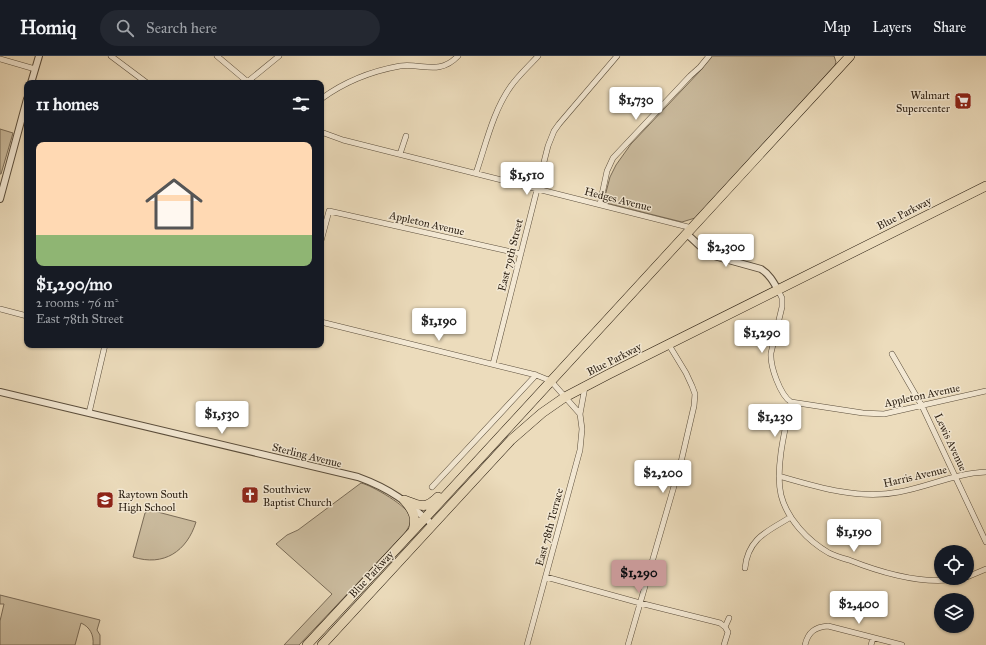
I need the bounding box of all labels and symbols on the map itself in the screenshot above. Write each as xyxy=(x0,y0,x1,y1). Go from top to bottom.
pin: $1,730 xyxy=(603,87,669,121)
place label: Walmart Supercenter xyxy=(896,89,951,115)
supermarket icon: Walmart Supercenter xyxy=(953,91,973,111)
pin: $1,510 xyxy=(494,162,560,196)
street label: Hedges Avenue xyxy=(583,185,653,214)
street label: Blue Parkway xyxy=(875,194,935,233)
street label: Appleton Avenue xyxy=(387,208,466,239)
street label: East 79th Street xyxy=(495,217,526,293)
pin: $2,300 xyxy=(693,234,759,268)
pin: $1,190 xyxy=(406,308,472,342)
pin: $1,290 xyxy=(729,320,795,354)
street label: Blue Parkway xyxy=(585,340,645,379)
street label: Appleton Avenue xyxy=(882,381,961,410)
pin: $1,530 xyxy=(189,401,255,435)
pin: $1,230 xyxy=(742,404,808,438)
street label: Lewis Avenue xyxy=(931,411,970,474)
street label: Sterling Avenue xyxy=(271,441,343,471)
pin: $2,200 xyxy=(630,460,696,494)
street label: Harris Avenue xyxy=(882,463,949,490)
place label: Southview Baptist Church xyxy=(263,483,332,509)
church icon: Southview Baptist Church xyxy=(240,485,260,505)
street label: East 78th Terrace xyxy=(533,486,566,568)
place label: Raytown South High School xyxy=(118,488,188,514)
school or university icon: Raytown South High School xyxy=(95,490,115,510)
pin: $1,190 xyxy=(821,519,887,553)
street label: Blue Parkway xyxy=(346,547,397,601)
pin: $1,290 xyxy=(606,560,672,594)
pin: $2,400 xyxy=(826,591,892,625)

